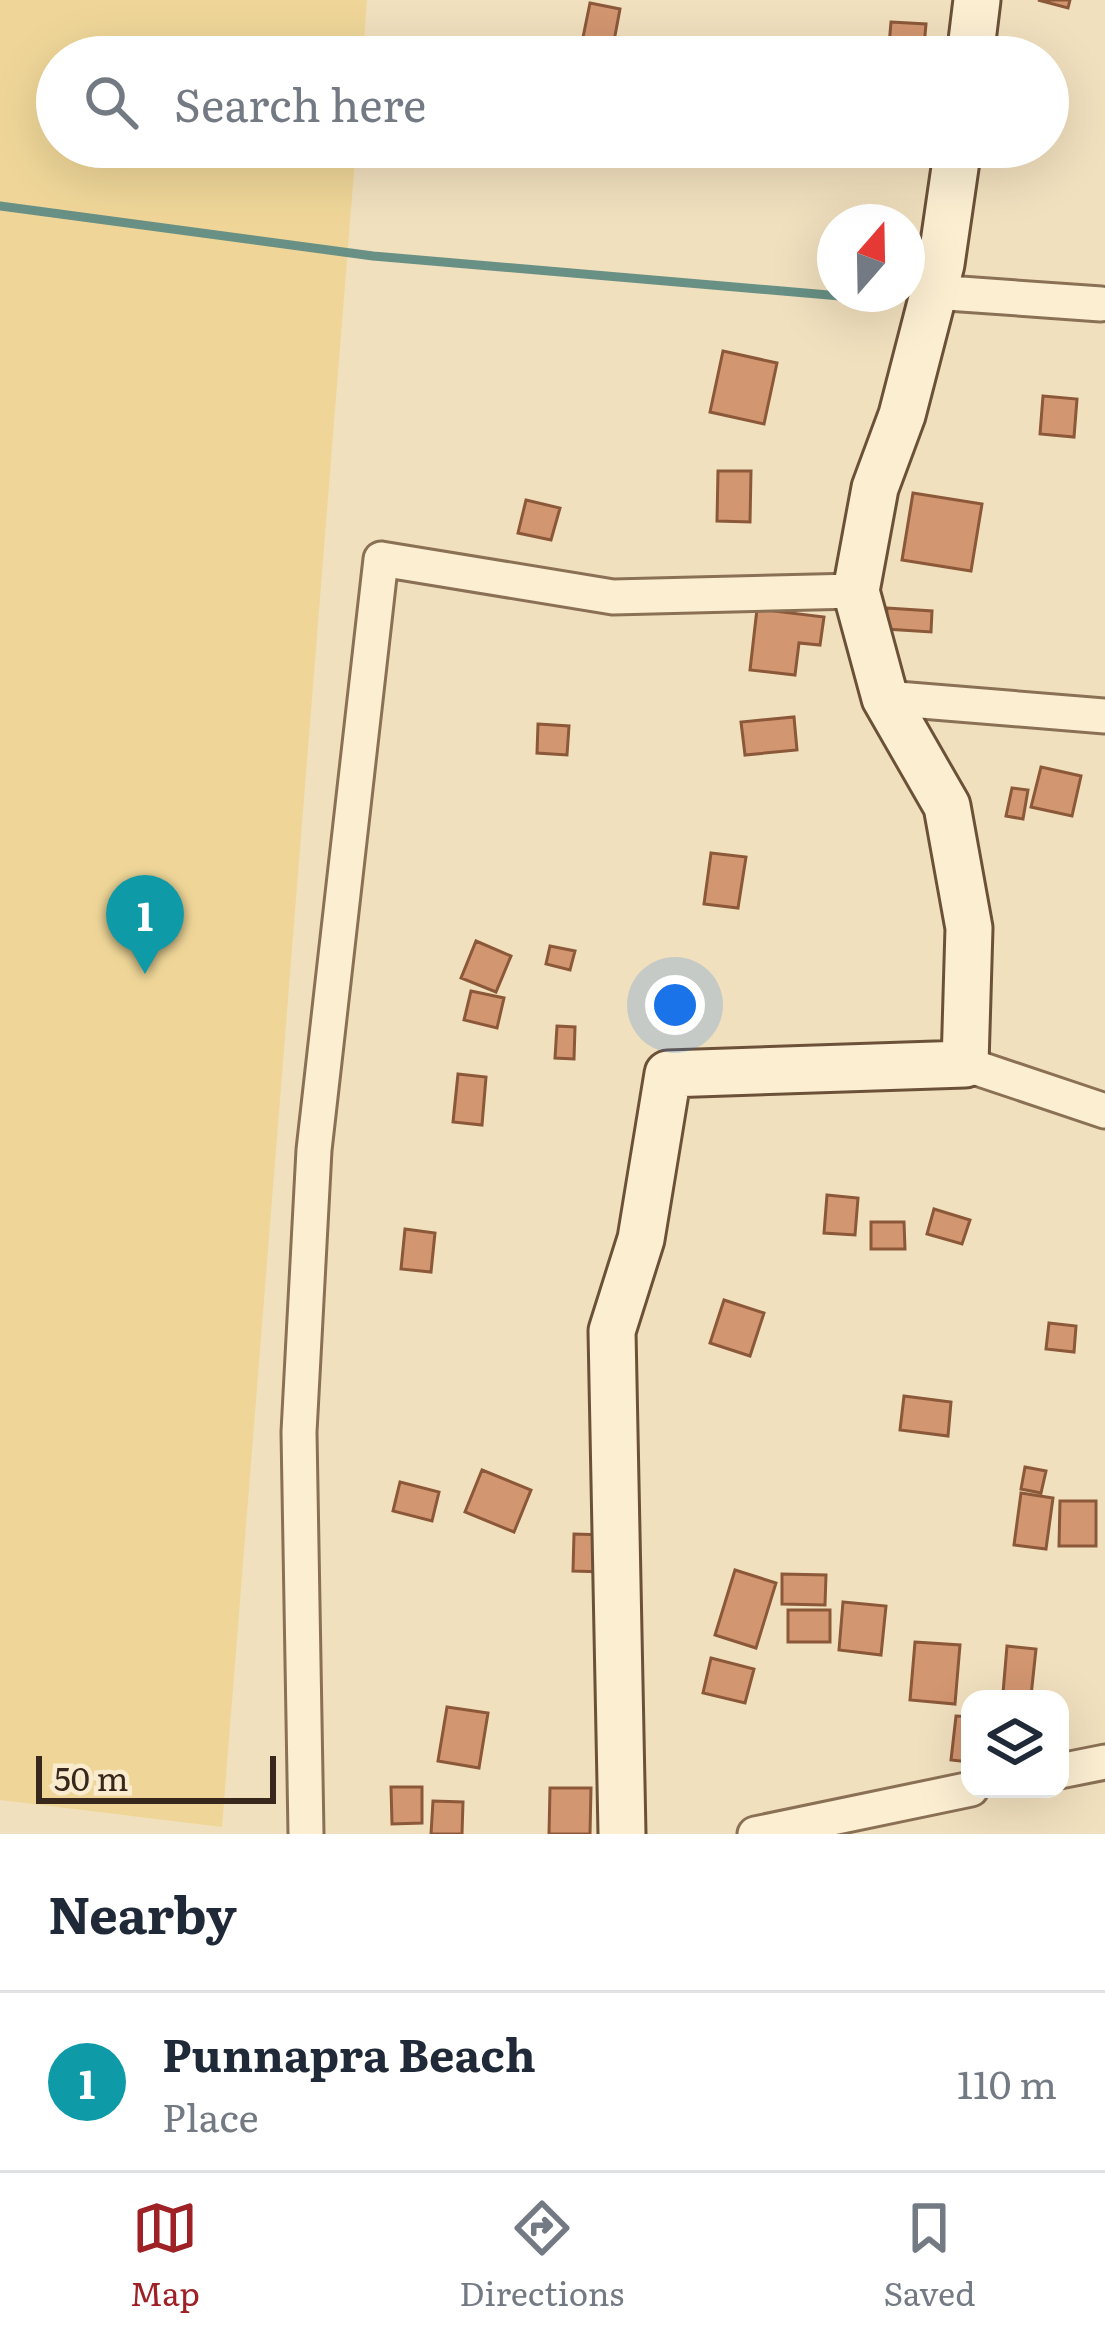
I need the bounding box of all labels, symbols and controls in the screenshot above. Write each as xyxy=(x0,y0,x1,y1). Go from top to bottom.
search box xyxy=(36,36,1069,168)
icon: search xyxy=(78,69,144,135)
text: Search here xyxy=(174,69,426,136)
north arrow xyxy=(817,204,925,312)
pin: 1 xyxy=(106,875,184,974)
your location xyxy=(645,975,705,1035)
map controls xyxy=(961,1690,1069,1798)
button: layers xyxy=(961,1690,1069,1798)
scale bar xyxy=(36,1750,276,1803)
text: 50 m xyxy=(54,1752,128,1801)
text: Nearby xyxy=(48,1874,237,1950)
text: Punnapra Beach xyxy=(162,2019,536,2086)
text: 1 xyxy=(79,2053,95,2111)
text: 110 m xyxy=(957,2053,1057,2111)
text: Place xyxy=(162,2086,259,2144)
tab: Map xyxy=(130,2195,200,2316)
tab: Directions xyxy=(459,2195,624,2316)
tab: Saved xyxy=(883,2195,975,2316)

